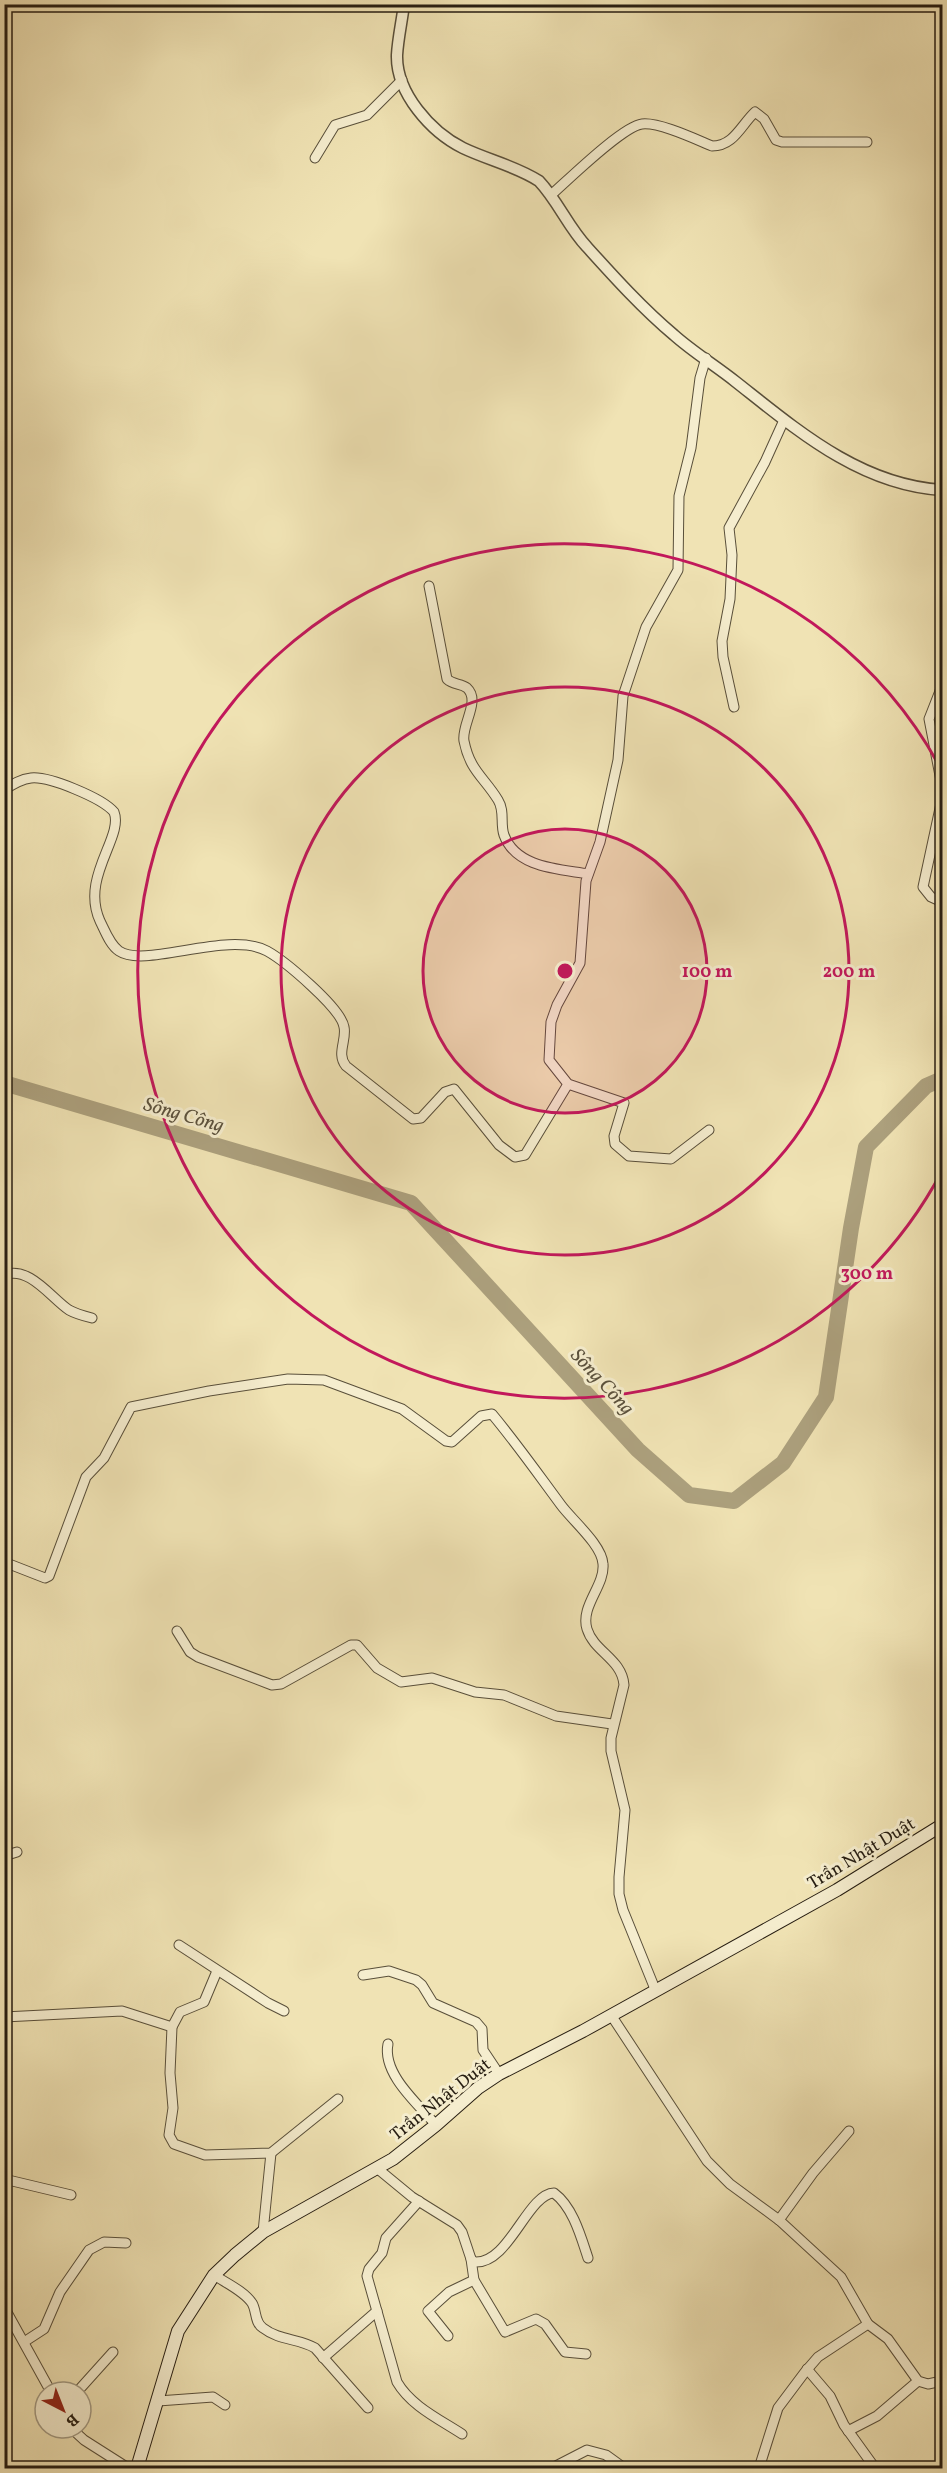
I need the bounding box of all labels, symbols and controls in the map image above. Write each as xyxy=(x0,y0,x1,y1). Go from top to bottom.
text: 100 m xyxy=(682,960,732,985)
text: 200 m xyxy=(823,960,875,985)
centre of rings xyxy=(555,961,575,981)
water label: Sông Công xyxy=(140,1091,227,1141)
text: 300 m xyxy=(841,1262,893,1287)
water label: Sông Công xyxy=(563,1343,640,1422)
street label: Trần Nhật Duật xyxy=(803,1812,920,1896)
street label: Trần Nhật Duật xyxy=(385,2053,497,2147)
north arrow xyxy=(33,2380,93,2440)
text: B xyxy=(60,2408,83,2432)

